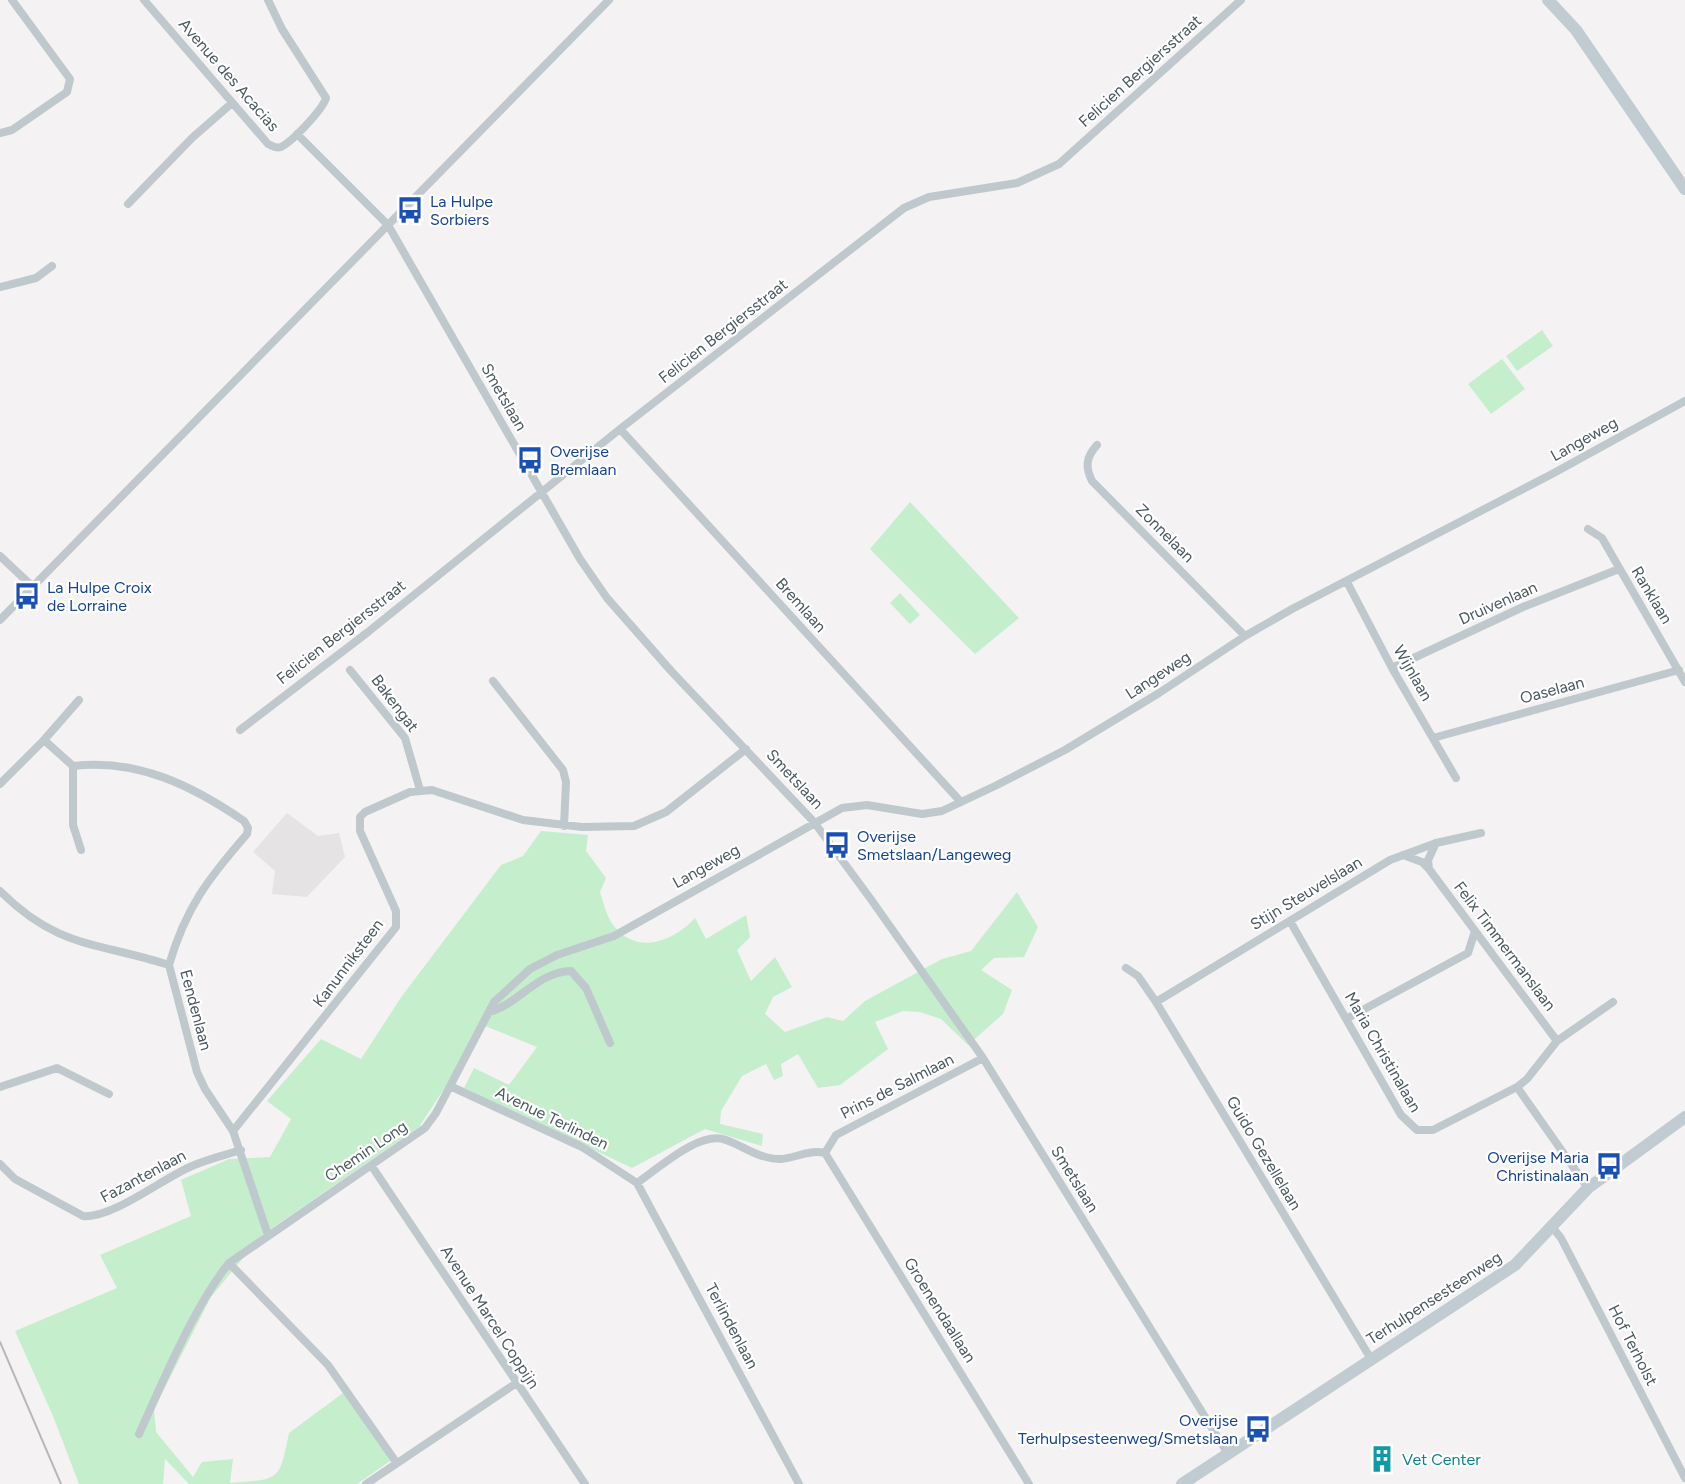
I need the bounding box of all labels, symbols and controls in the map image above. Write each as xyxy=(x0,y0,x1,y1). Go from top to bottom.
street label: Felicien Bergiersstraat xyxy=(1075,11,1205,131)
street label: Avenue des Acacias xyxy=(175,15,283,135)
place label: La Hulpe Sorbiers xyxy=(430,192,493,229)
bus stop icon: La Hulpe Sorbiers xyxy=(395,195,425,225)
street label: Felicien Bergiersstraat xyxy=(655,275,791,387)
street label: Smetslaan xyxy=(477,360,531,434)
street label: Langeweg xyxy=(1547,413,1621,465)
place label: Overijse Bremlaan xyxy=(550,442,616,479)
bus stop icon: Overijse Bremlaan xyxy=(515,445,545,475)
street label: Zonnelaan xyxy=(1132,500,1198,566)
street label: Ranklaan xyxy=(1627,563,1677,627)
street label: Bremlaan xyxy=(772,574,830,636)
street label: Felicien Bergiersstraat xyxy=(273,576,409,688)
street label: Druivenlaan xyxy=(1456,577,1540,629)
place label: La Hulpe Croix de Lorraine xyxy=(47,578,152,615)
bus stop icon: La Hulpe Croix de Lorraine xyxy=(12,581,42,611)
street label: Wijnlaan xyxy=(1390,642,1437,704)
street label: Langeweg xyxy=(1122,647,1194,703)
street label: Bakengat xyxy=(367,671,423,735)
street label: Oaselaan xyxy=(1518,672,1586,708)
street label: Smetslaan xyxy=(763,745,827,813)
place label: Overijse Smetslaan/Langeweg xyxy=(857,827,1011,864)
bus stop icon: Overijse Smetslaan/Langeweg xyxy=(822,830,852,860)
street label: Langeweg xyxy=(669,840,743,892)
street label: Stijn Steuvelslaan xyxy=(1247,852,1365,934)
street label: Felix Timmermanslaan xyxy=(1450,878,1560,1014)
street label: Kanunniksteen xyxy=(309,915,387,1011)
street label: Eendenlaan xyxy=(176,967,216,1053)
street label: Maria Christinalaan xyxy=(1341,989,1425,1116)
street label: Prins de Salmlaan xyxy=(837,1049,957,1123)
street label: Avenue Terlinden xyxy=(492,1082,612,1154)
street label: Guido Gezellelaan xyxy=(1223,1093,1306,1213)
street label: Chemin Long xyxy=(321,1116,411,1186)
street label: Smetslaan xyxy=(1047,1142,1103,1216)
street label: Fazantenlaan xyxy=(97,1145,189,1206)
place label: Overijse Maria Christinalaan xyxy=(1487,1148,1589,1185)
bus stop icon: Overijse Maria Christinalaan xyxy=(1594,1151,1624,1181)
street label: Avenue Marcel Coppijn xyxy=(437,1242,543,1392)
street label: Terhulpensesteenweg xyxy=(1363,1247,1505,1349)
street label: Groenendaallaan xyxy=(900,1254,980,1366)
street label: Terlindenlaan xyxy=(702,1280,762,1372)
street label: Hof Terholst xyxy=(1604,1301,1662,1389)
place label: Overijse Terhulpsesteenweg/Smetslaan xyxy=(1018,1411,1238,1448)
bus stop icon: Overijse Terhulpsesteenweg/Smetslaan xyxy=(1243,1414,1273,1444)
building icon: Vet Center xyxy=(1367,1444,1397,1474)
place label: Vet Center xyxy=(1402,1450,1481,1469)

